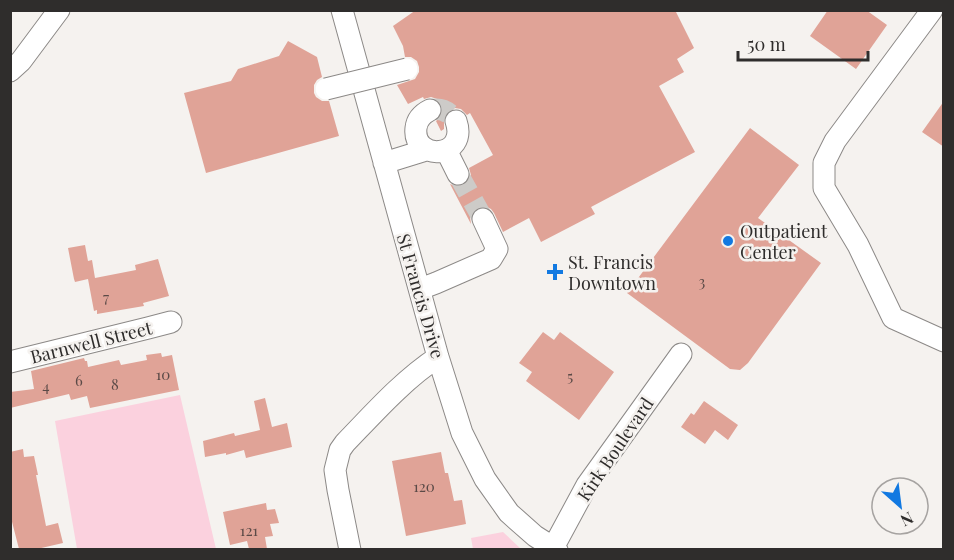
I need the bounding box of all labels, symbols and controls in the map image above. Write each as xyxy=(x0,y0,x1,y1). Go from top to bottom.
scale bar xyxy=(738,24,868,62)
text: 50 m xyxy=(747,32,786,56)
place label: Outpatient Center xyxy=(740,219,828,264)
street label: St Francis Drive xyxy=(392,231,450,361)
marker: Outpatient Center xyxy=(721,234,735,248)
place label: St. Francis Downtown xyxy=(568,250,656,295)
marker: St. Francis Downtown xyxy=(546,263,564,281)
house number: 3 xyxy=(699,271,706,291)
house number: 7 xyxy=(103,287,109,307)
street label: Barnwell Street xyxy=(28,315,155,369)
house number: 10 xyxy=(156,364,170,384)
house number: 5 xyxy=(567,366,573,386)
house number: 6 xyxy=(75,370,83,390)
house number: 8 xyxy=(111,374,119,394)
house number: 4 xyxy=(42,376,50,396)
street label: Kirk Boulevard xyxy=(571,392,659,506)
house number: 120 xyxy=(413,476,435,496)
north arrow xyxy=(870,476,930,536)
text: N xyxy=(897,508,917,532)
house number: 121 xyxy=(240,520,259,540)

